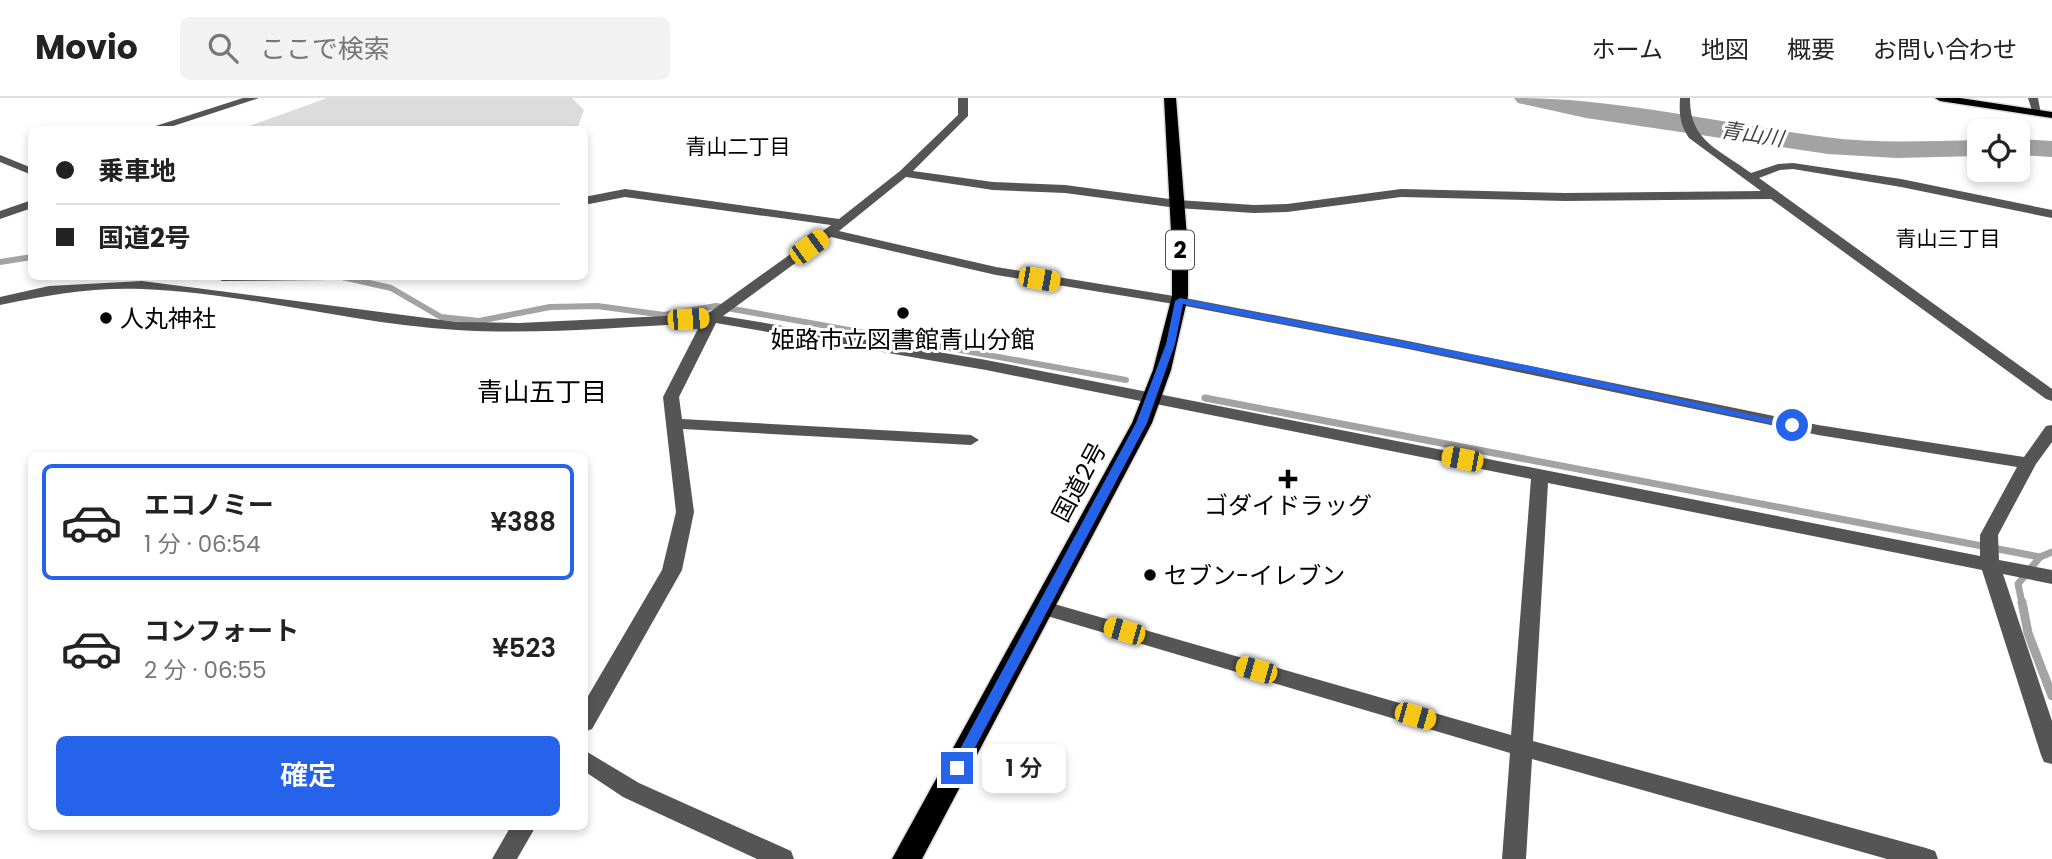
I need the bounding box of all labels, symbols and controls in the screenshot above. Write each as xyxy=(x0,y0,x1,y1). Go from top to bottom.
search box xyxy=(180,17,670,80)
text: Movio xyxy=(35,24,138,71)
icon: search xyxy=(204,29,242,67)
text: ここで検索 xyxy=(260,31,390,67)
text: ホーム xyxy=(1592,33,1663,66)
text: 地図 xyxy=(1701,33,1749,66)
text: 概要 xyxy=(1787,33,1835,66)
text: お問い合わせ xyxy=(1873,33,2017,66)
water label: 青山川 xyxy=(1719,115,1787,154)
map controls xyxy=(1967,119,2030,182)
button: locate xyxy=(1967,119,2030,182)
district label: 青山二丁目 xyxy=(686,132,791,161)
text: 乗車地 xyxy=(98,153,176,189)
text: 国道2号 xyxy=(98,220,191,256)
district label: 青山三丁目 xyxy=(1896,224,2001,253)
car xyxy=(786,226,833,268)
road number: 2 xyxy=(1166,230,1194,270)
car xyxy=(1017,265,1062,293)
place label: 人丸神社 xyxy=(120,302,216,335)
marker: 姫路市立図書館青山分館 xyxy=(895,305,911,321)
car xyxy=(667,307,710,331)
marker: 人丸神社 xyxy=(98,310,114,326)
place label: 姫路市立図書館青山分館 xyxy=(771,323,1035,356)
district label: 青山五丁目 xyxy=(477,374,607,410)
route start xyxy=(1776,409,1808,441)
street label: 国道2号 xyxy=(1044,436,1114,528)
car xyxy=(1440,445,1485,473)
marker: ゴダイドラッグ xyxy=(1280,471,1296,487)
text: エコノミー xyxy=(144,487,274,523)
place label: ゴダイドラッグ xyxy=(1204,489,1372,522)
icon: car xyxy=(60,491,123,554)
text: ¥388 xyxy=(490,504,556,540)
text: 1 分 · 06:54 xyxy=(144,528,261,560)
place label: セブン-イレブン xyxy=(1164,559,1345,592)
marker: セブン-イレブン xyxy=(1142,567,1158,583)
text: コンフォート xyxy=(144,613,299,649)
car xyxy=(1101,615,1148,647)
icon: car xyxy=(60,617,123,680)
text: ¥523 xyxy=(492,630,556,666)
text: 2 分 · 06:55 xyxy=(144,654,266,686)
car xyxy=(1233,654,1280,686)
car xyxy=(1392,700,1439,732)
button: 確定 xyxy=(56,736,560,816)
callout: 1 分 xyxy=(982,744,1066,792)
route end xyxy=(941,752,973,784)
text: 1 分 xyxy=(1006,752,1042,784)

